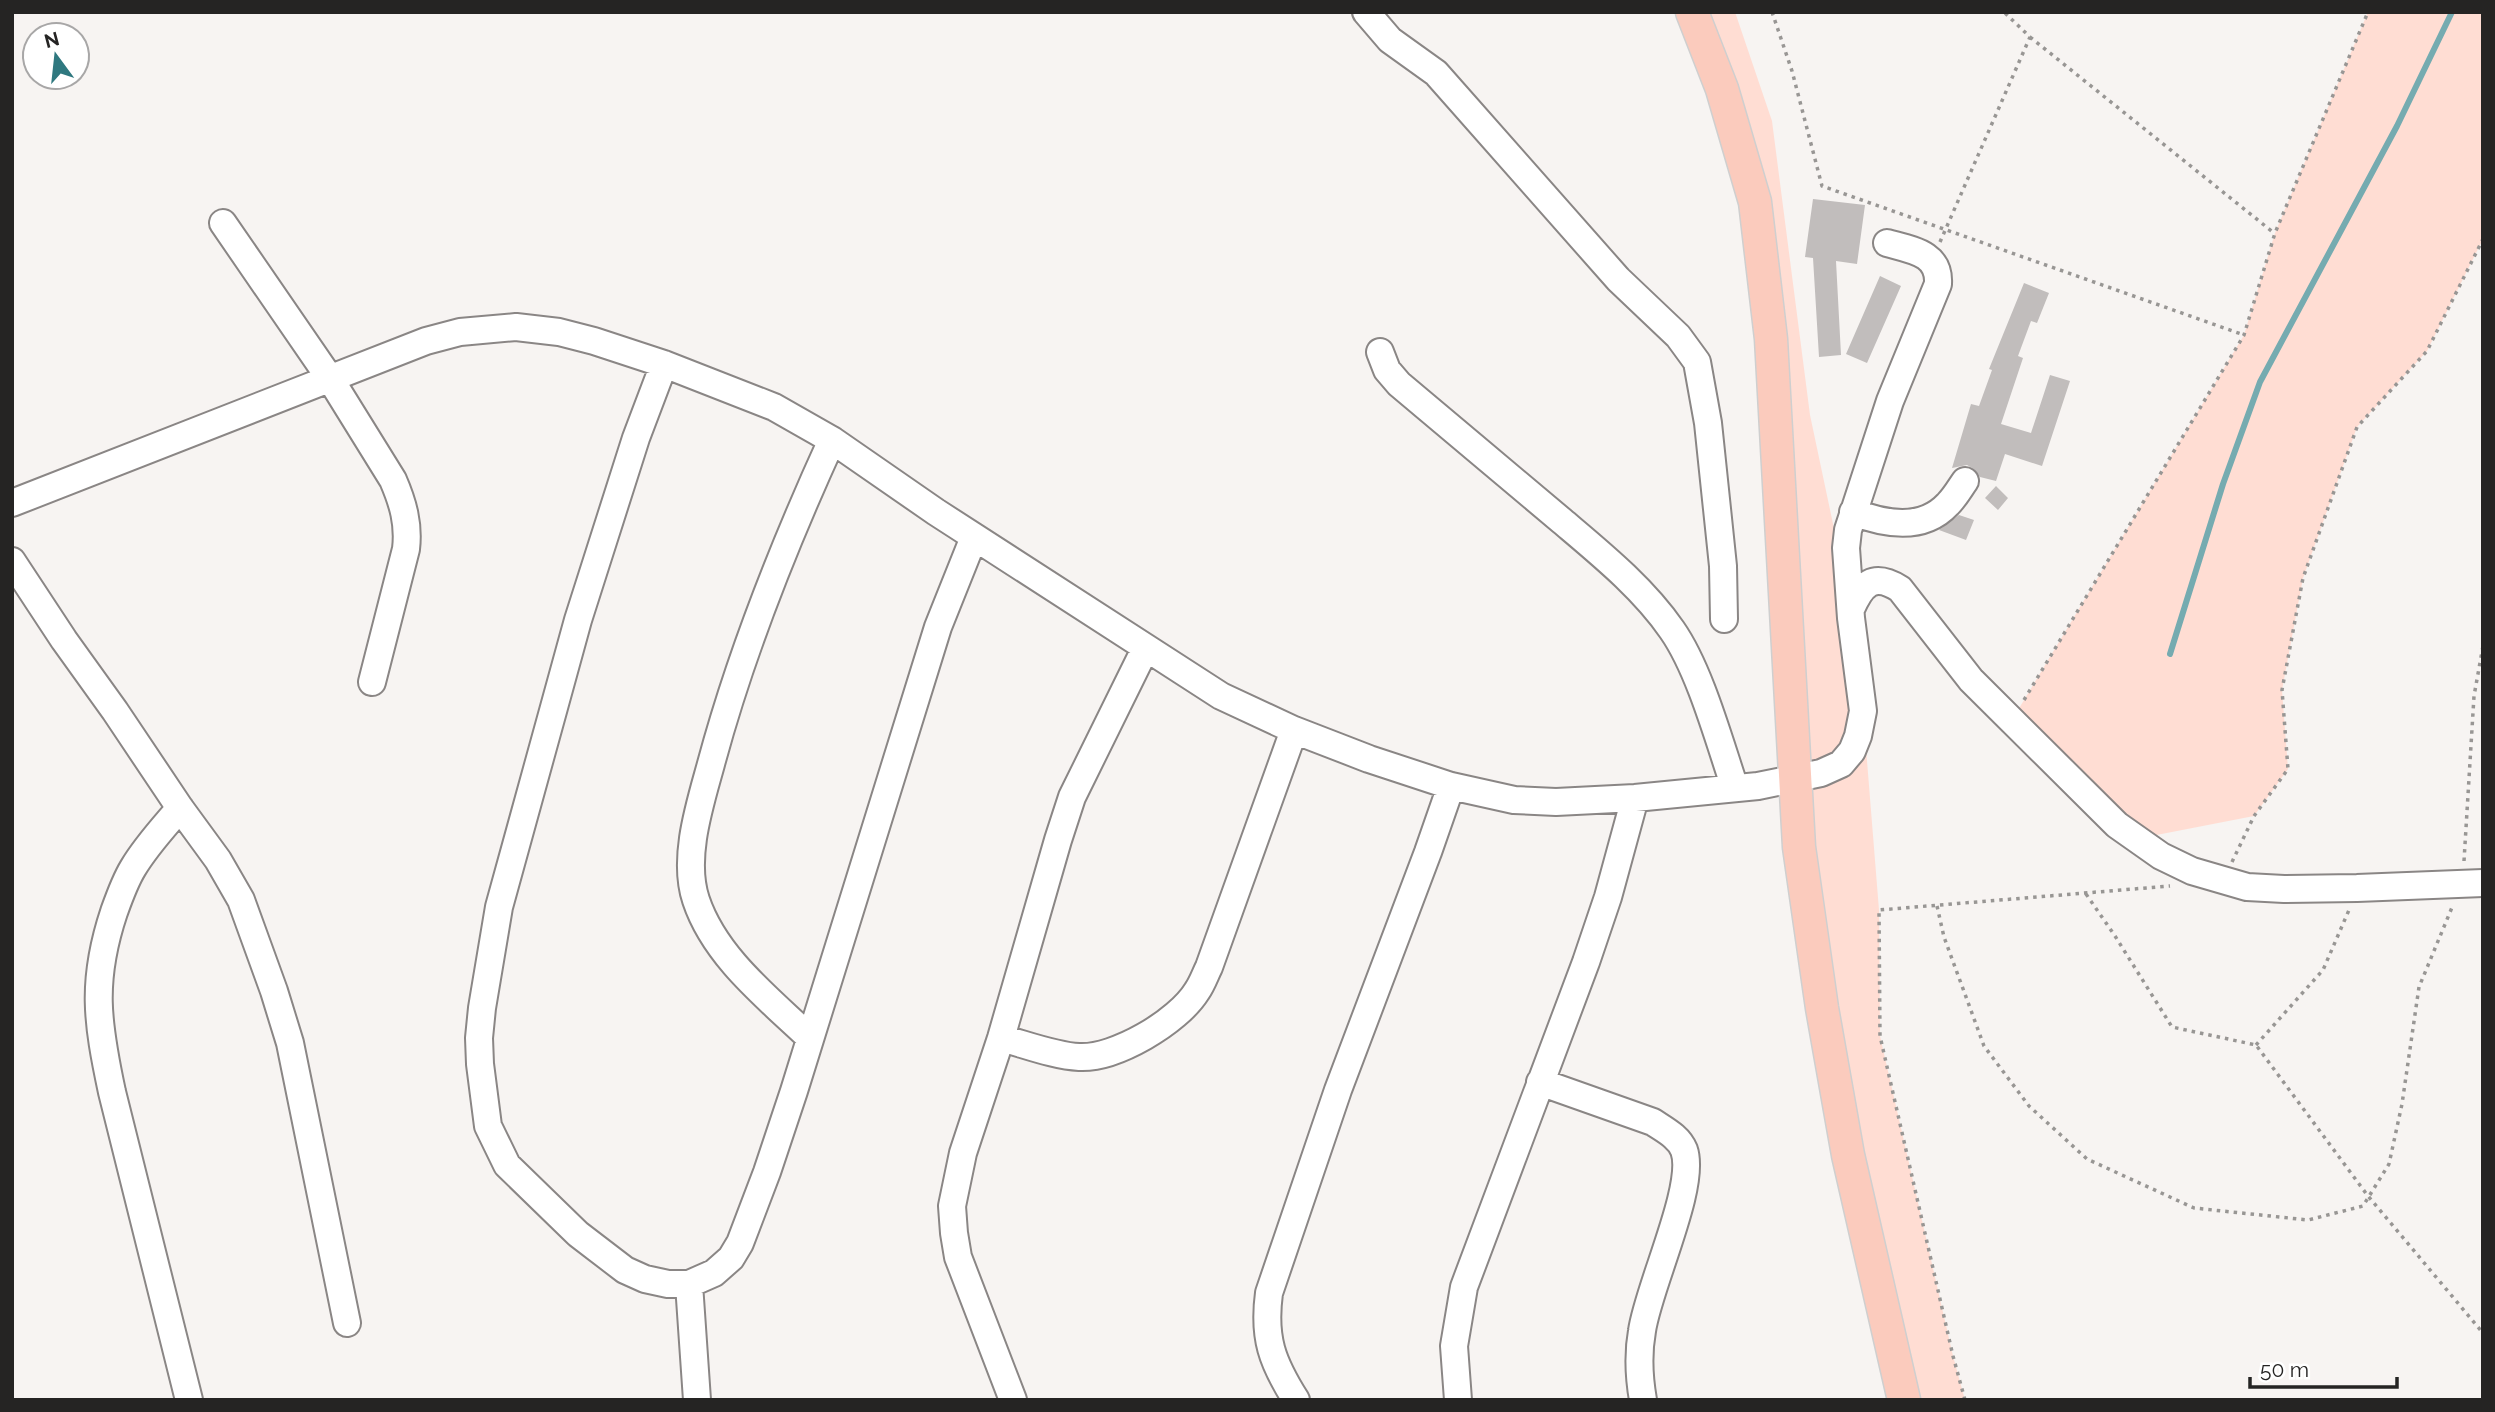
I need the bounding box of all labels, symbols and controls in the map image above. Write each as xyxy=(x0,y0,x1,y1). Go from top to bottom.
north arrow xyxy=(21,21,91,91)
text: N xyxy=(42,27,61,52)
scale bar xyxy=(2250,1346,2397,1390)
text: 50 m xyxy=(2260,1357,2309,1382)

